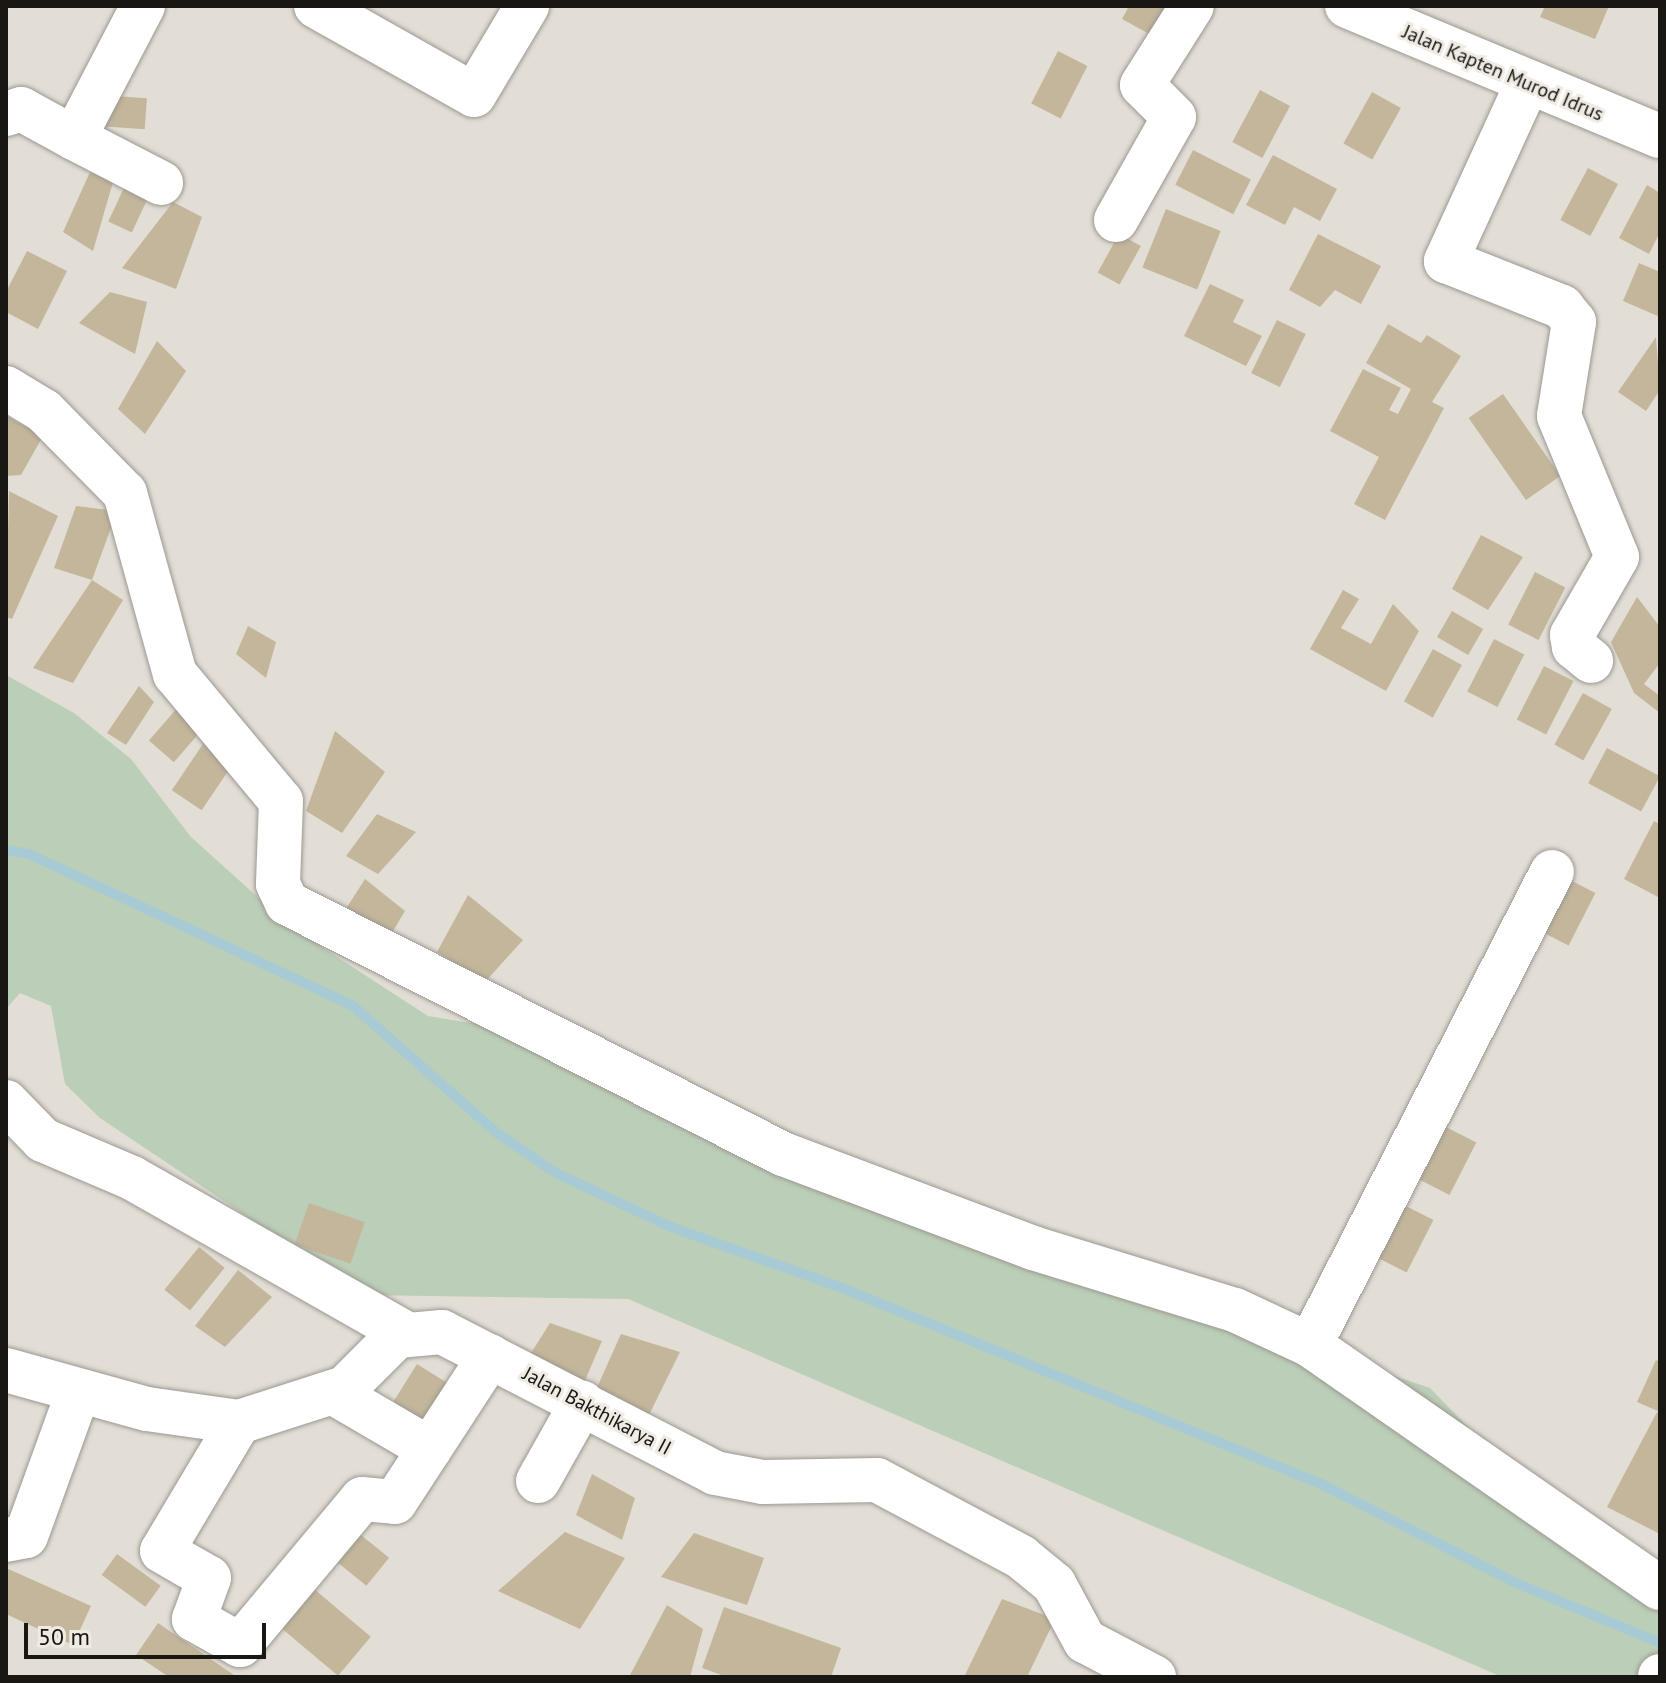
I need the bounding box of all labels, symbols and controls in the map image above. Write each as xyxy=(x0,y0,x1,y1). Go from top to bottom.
street label: Jalan Kapten Murod Idrus xyxy=(1399,20,1607,126)
street label: Jalan Bakthikarya II xyxy=(519,1362,675,1460)
scale bar xyxy=(28,1607,270,1657)
text: 50 m xyxy=(38,1621,90,1652)

